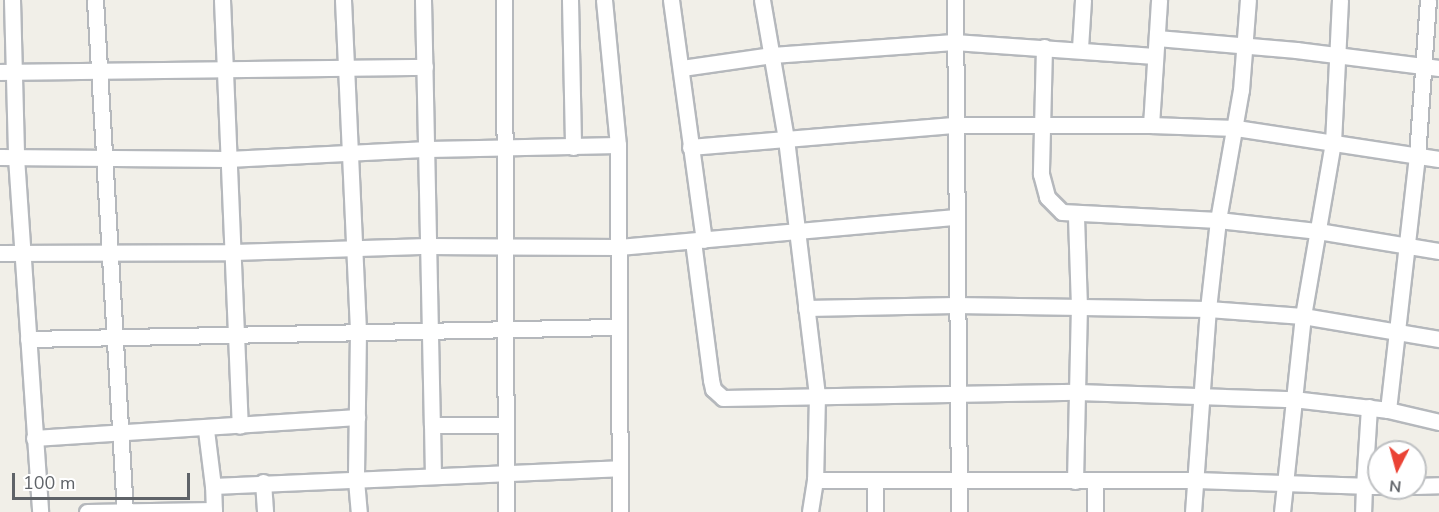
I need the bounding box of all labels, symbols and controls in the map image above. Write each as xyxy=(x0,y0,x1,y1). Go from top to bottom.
north arrow xyxy=(1367,440,1427,500)
scale bar xyxy=(15,461,194,499)
text: 100 m xyxy=(23,471,75,495)
text: N xyxy=(1388,474,1402,497)

